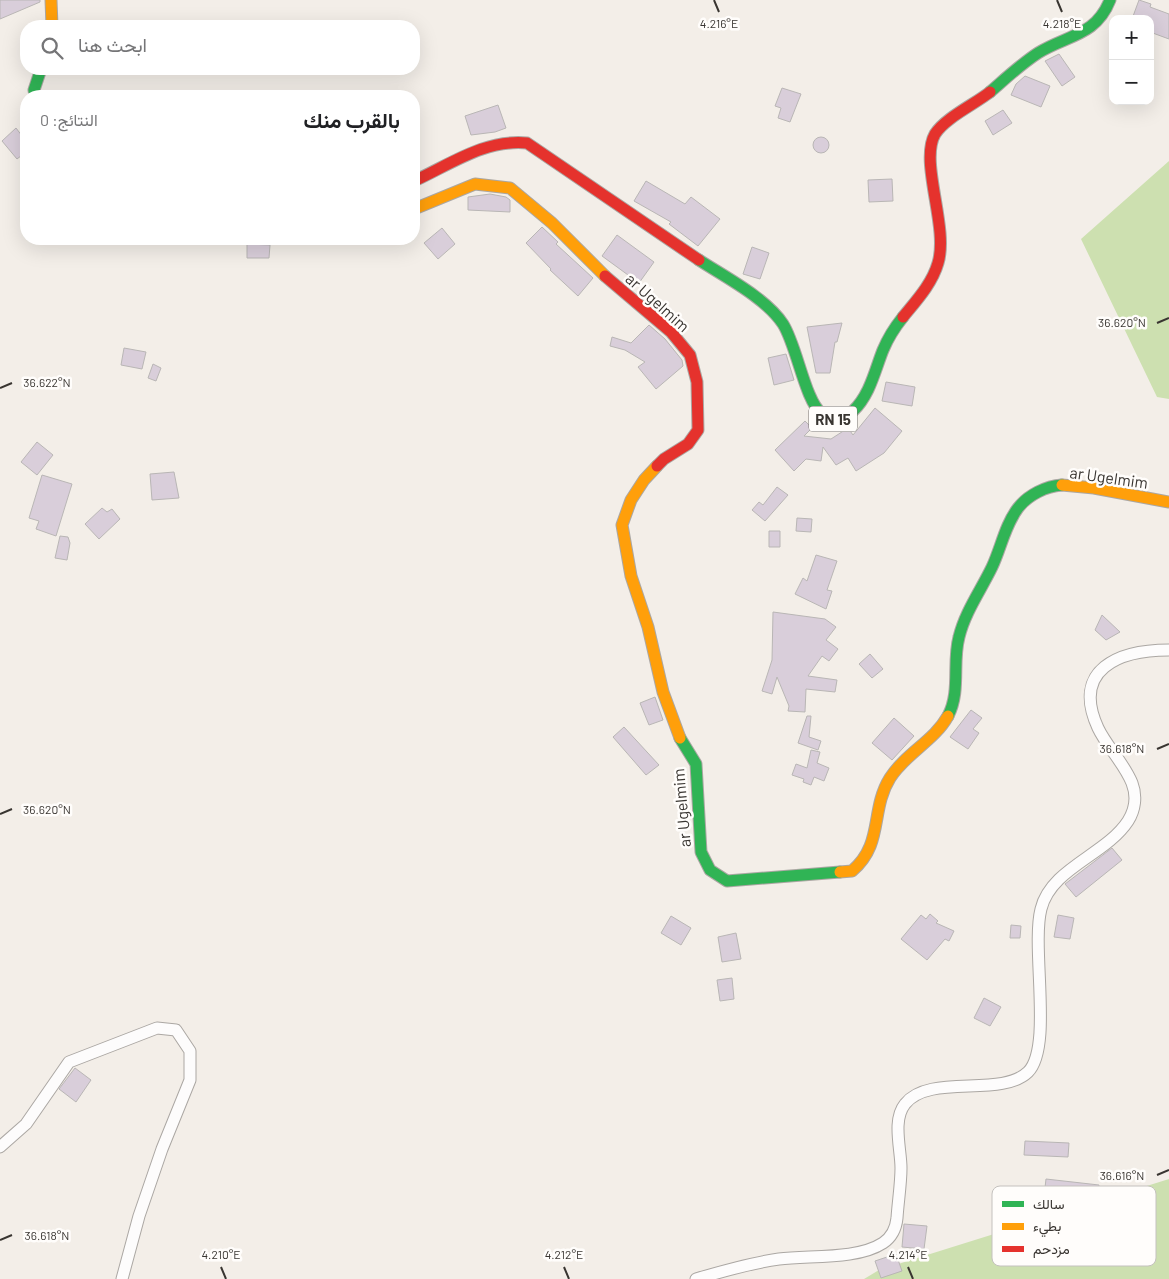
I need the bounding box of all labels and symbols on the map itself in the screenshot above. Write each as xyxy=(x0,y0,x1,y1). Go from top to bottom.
text: 4.216°E xyxy=(700,16,738,30)
text: 4.218°E xyxy=(1043,16,1081,30)
street label: ar Ugelmim xyxy=(622,269,694,335)
text: 36.620°N xyxy=(1098,315,1146,329)
text: 36.622°N xyxy=(23,375,71,389)
road number: RN 15 xyxy=(809,406,857,432)
street label: ar Ugelmim xyxy=(1069,462,1149,492)
text: 36.618°N xyxy=(1100,741,1144,755)
street label: ar Ugelmim xyxy=(668,768,694,848)
text: 36.620°N xyxy=(23,802,71,816)
text: 36.616°N xyxy=(1100,1168,1144,1182)
legend xyxy=(992,1186,1156,1266)
text: سالك xyxy=(1033,1195,1064,1212)
text: بطيء xyxy=(1033,1217,1061,1238)
text: 36.618°N xyxy=(25,1228,69,1242)
text: مزدحم xyxy=(1033,1240,1070,1258)
text: 4.210°E xyxy=(201,1247,241,1261)
text: 4.212°E xyxy=(545,1247,583,1261)
text: 4.214°E xyxy=(889,1247,927,1261)

